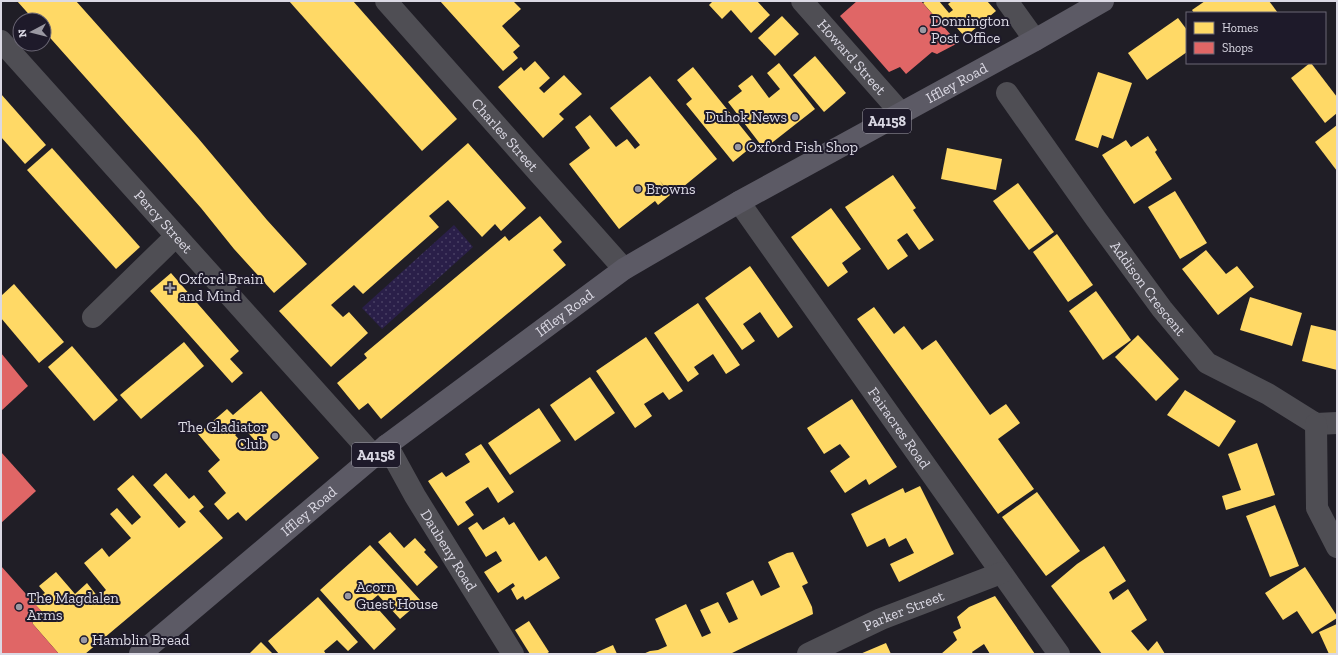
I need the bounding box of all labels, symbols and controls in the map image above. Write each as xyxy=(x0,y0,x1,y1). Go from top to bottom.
north arrow xyxy=(12,12,52,52)
place label: Donnington Post Office xyxy=(931,12,1010,47)
legend xyxy=(1186,12,1326,64)
street label: Howard Street xyxy=(814,16,890,99)
text: Homes xyxy=(1222,21,1258,35)
marker: Donnington Post Office xyxy=(918,25,928,35)
text: N xyxy=(16,28,30,38)
text: Shops xyxy=(1222,41,1253,55)
street label: Iffley Road xyxy=(923,58,991,107)
street label: Charles Street xyxy=(468,94,542,176)
place label: Duhok News xyxy=(705,108,787,126)
road number: A4158 xyxy=(863,109,911,133)
marker: Duhok News xyxy=(790,112,800,122)
place label: Oxford Fish Shop xyxy=(746,138,858,156)
marker: Oxford Fish Shop xyxy=(733,142,743,152)
place label: Browns xyxy=(646,180,696,198)
marker: Browns xyxy=(633,184,643,194)
street label: Percy Street xyxy=(130,186,197,257)
street label: Addison Crescent xyxy=(1106,238,1190,340)
place label: Oxford Brain and Mind xyxy=(179,270,264,305)
marker: Oxford Brain and Mind xyxy=(164,282,176,294)
street label: Iffley Road xyxy=(532,285,598,340)
street label: Fairacres Road xyxy=(864,384,935,473)
place label: The Gladiator Club xyxy=(178,418,267,453)
marker: The Gladiator Club xyxy=(270,431,280,441)
road number: A4158 xyxy=(352,443,400,467)
street label: Iffley Road xyxy=(277,482,341,540)
street label: Daubeny Road xyxy=(417,506,481,595)
place label: Acorn Guest House xyxy=(356,578,438,613)
street label: Parker Street xyxy=(860,587,947,635)
place label: The Magdalen Arms xyxy=(27,589,119,624)
marker: Acorn Guest House xyxy=(343,591,353,601)
marker: The Magdalen Arms xyxy=(14,602,24,612)
place label: Hamblin Bread xyxy=(92,631,190,649)
marker: Hamblin Bread xyxy=(79,635,89,645)

